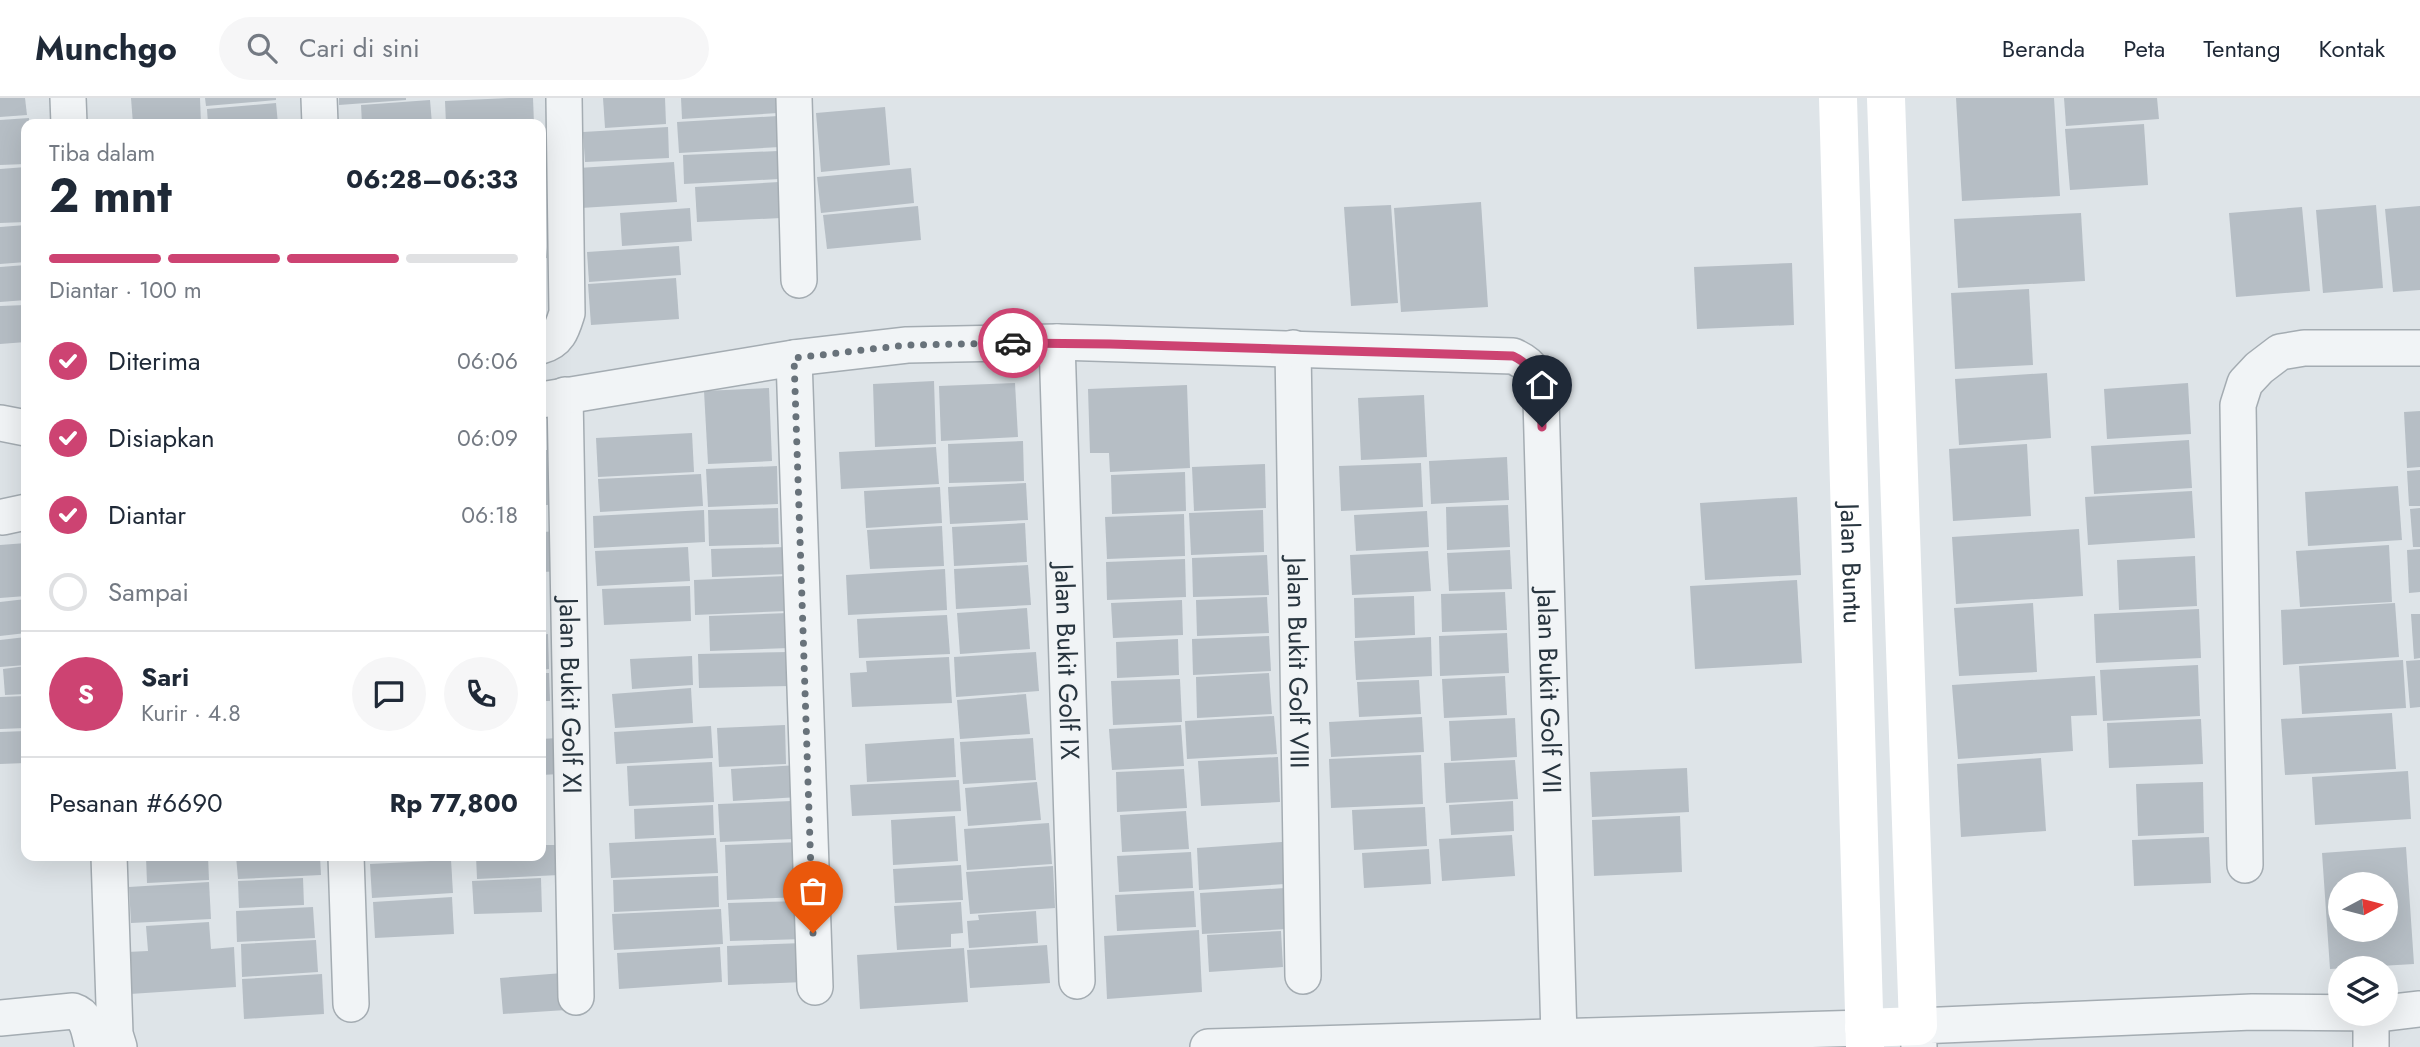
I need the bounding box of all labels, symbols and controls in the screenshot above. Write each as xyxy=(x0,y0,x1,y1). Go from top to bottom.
search box xyxy=(219,17,709,80)
text: Munchgo xyxy=(35,25,177,72)
icon: search xyxy=(243,29,281,67)
text: Cari di sini xyxy=(299,29,420,67)
text: Beranda xyxy=(2002,31,2085,66)
text: Peta xyxy=(2123,31,2165,66)
text: Tentang xyxy=(2203,31,2281,66)
text: Kontak xyxy=(2319,31,2385,66)
text: Tiba dalam xyxy=(49,136,155,170)
text: 06:28–06:33 xyxy=(346,160,518,198)
text: 2 mnt xyxy=(49,163,172,229)
text: Diantar · 100 m xyxy=(49,273,202,307)
courier xyxy=(978,308,1048,378)
icon: car xyxy=(994,324,1032,362)
icon: check xyxy=(49,342,87,380)
text: Diterima xyxy=(108,342,201,380)
text: 06:06 xyxy=(457,344,518,378)
pin xyxy=(1512,355,1572,427)
icon: home xyxy=(1523,366,1561,404)
icon: check xyxy=(49,419,87,457)
text: Disiapkan xyxy=(108,419,215,457)
text: 06:09 xyxy=(457,421,518,455)
icon: check xyxy=(49,496,87,534)
text: Diantar xyxy=(108,496,186,534)
text: 06:18 xyxy=(461,498,518,532)
street label: Jalan Buntu xyxy=(1830,500,1872,625)
street label: Jalan Bukit Golf VIII xyxy=(1277,554,1319,769)
street label: Jalan Bukit Golf IX xyxy=(1045,561,1089,761)
text: Sampai xyxy=(108,573,189,611)
street label: Jalan Bukit Golf VII xyxy=(1527,585,1571,794)
street label: Jalan Bukit Golf XI xyxy=(550,595,591,794)
button: chat xyxy=(352,657,426,731)
button: phone xyxy=(444,657,518,731)
text: Sari xyxy=(141,658,189,696)
text: S xyxy=(78,675,94,713)
text: Kurir · 4.8 xyxy=(141,696,241,730)
text: Pesanan #6690 xyxy=(49,784,223,822)
text: Rp 77,800 xyxy=(389,784,518,822)
pin xyxy=(783,861,843,933)
icon: bag xyxy=(794,872,832,910)
north arrow xyxy=(2328,872,2398,942)
map controls xyxy=(2328,872,2398,1026)
button: layers xyxy=(2328,956,2398,1026)

